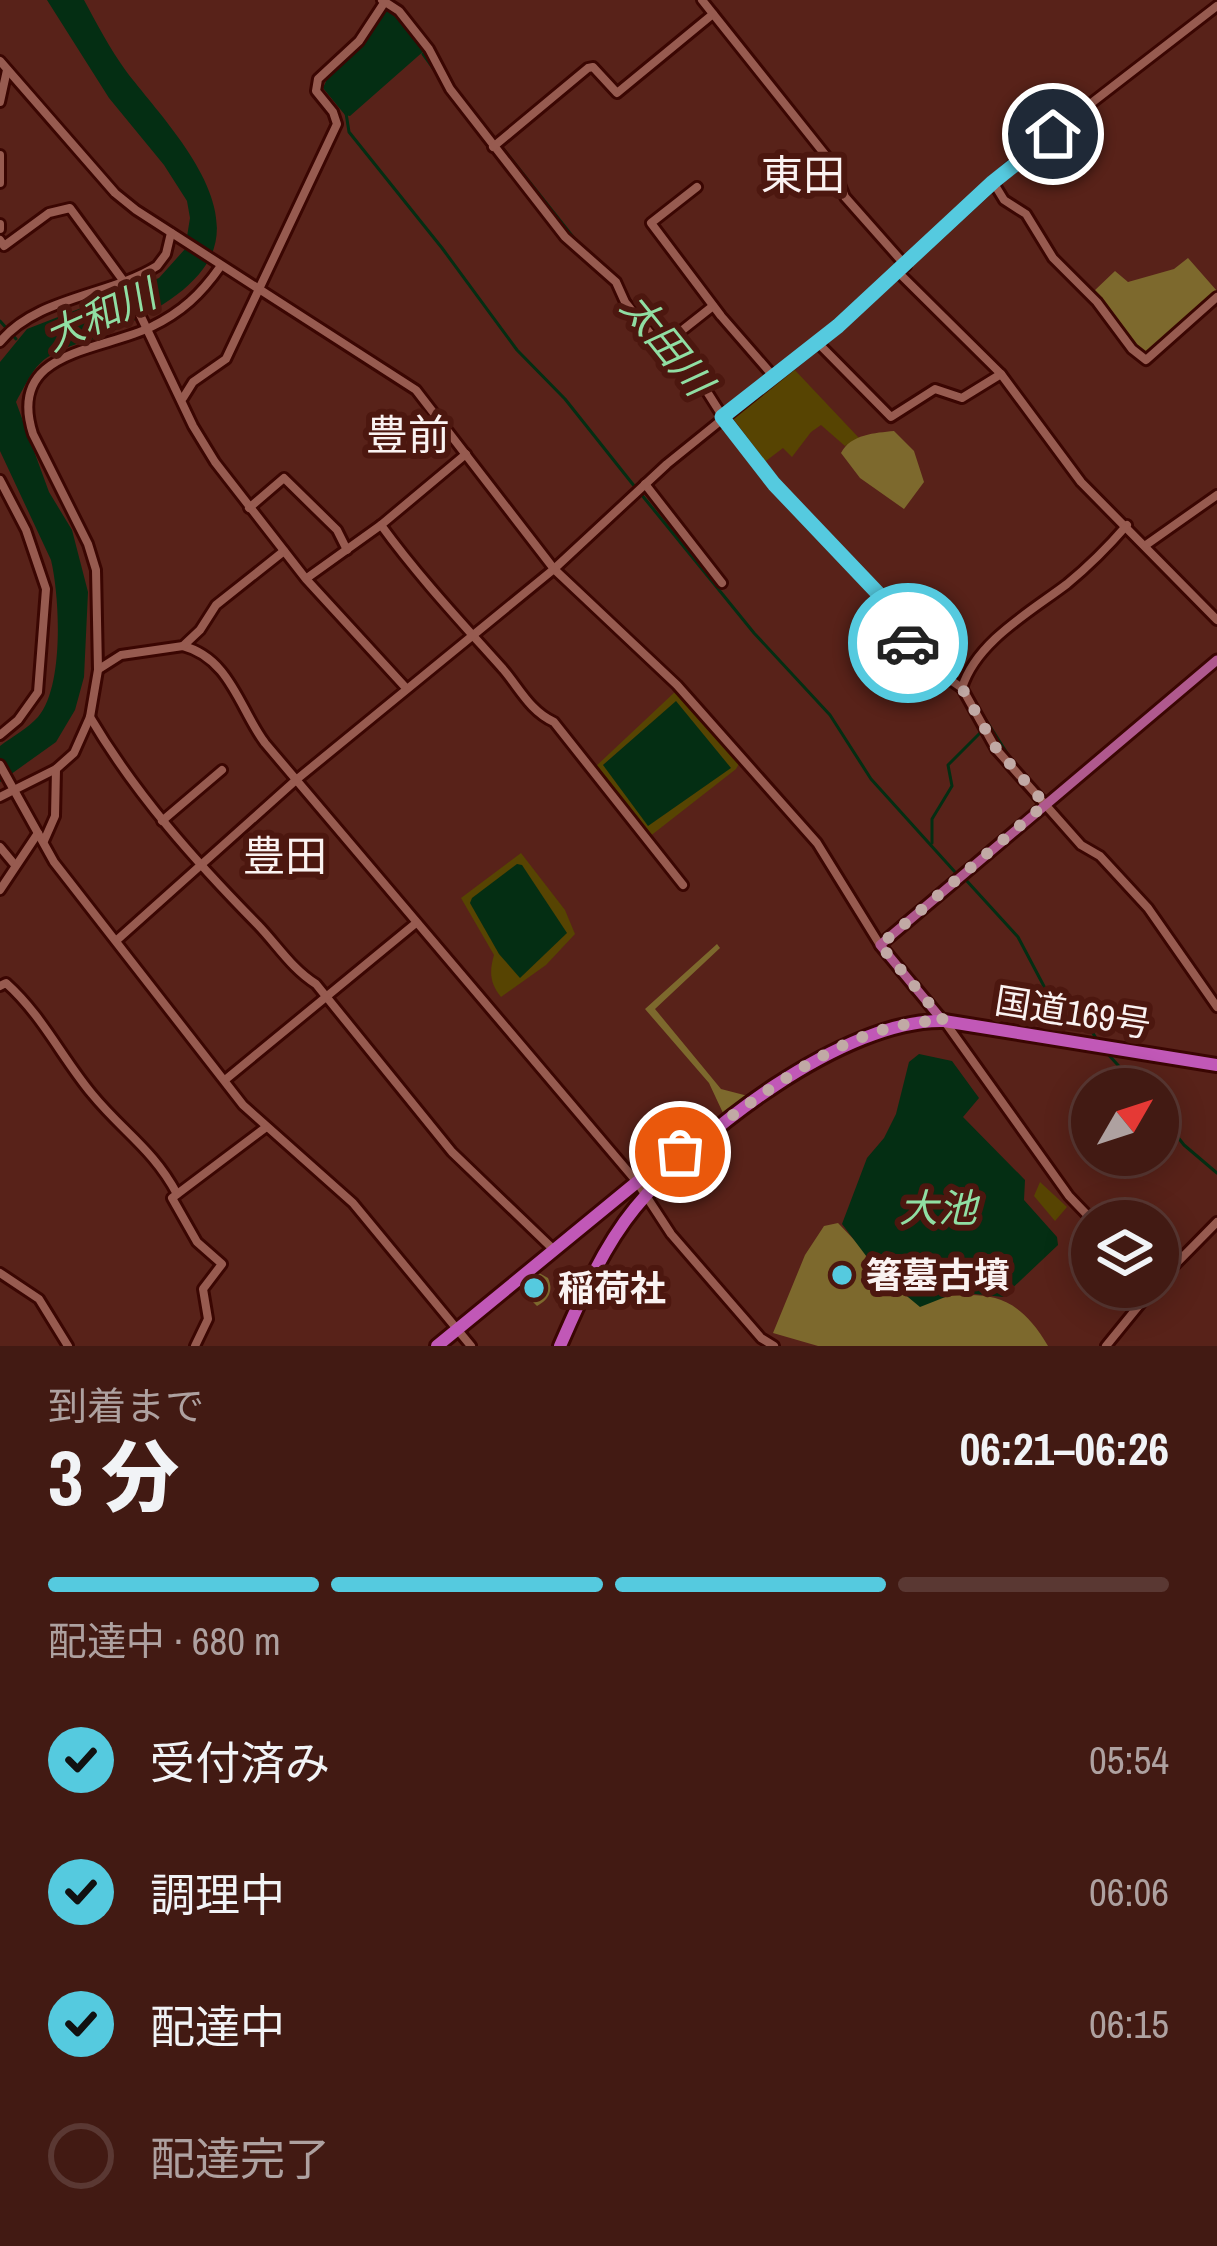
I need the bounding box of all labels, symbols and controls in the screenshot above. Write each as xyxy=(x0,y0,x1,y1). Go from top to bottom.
pin xyxy=(1002,83,1104,185)
icon: home xyxy=(1020,101,1086,167)
district label: 東田 xyxy=(761,147,845,203)
water label: 大和川 xyxy=(36,266,168,363)
water label: 太田川 xyxy=(610,282,727,409)
district label: 豊前 xyxy=(366,407,450,463)
courier xyxy=(848,583,968,703)
icon: car xyxy=(875,610,941,676)
district label: 豊田 xyxy=(243,828,327,884)
street label: 国道169号 xyxy=(992,976,1154,1048)
north arrow xyxy=(1071,1068,1179,1176)
map controls xyxy=(1071,1068,1179,1308)
pin xyxy=(629,1101,731,1203)
icon: bag xyxy=(647,1119,713,1185)
water label: 大池 xyxy=(899,1182,981,1234)
button: layers xyxy=(1071,1200,1179,1308)
place label: 箸墓古墳 xyxy=(866,1251,1010,1299)
marker: 箸墓古墳 xyxy=(829,1262,855,1288)
place label: 稲荷社 xyxy=(558,1264,666,1312)
marker: 稲荷社 xyxy=(521,1275,547,1301)
text: 到着まで xyxy=(48,1380,204,1432)
text: 06:21–06:26 xyxy=(960,1418,1169,1479)
text: 3 分 xyxy=(48,1424,179,1529)
text: 配達中 · 680 m xyxy=(48,1615,281,1667)
icon: check xyxy=(48,1727,114,1793)
text: 受付済み xyxy=(150,1732,330,1793)
text: 05:54 xyxy=(1089,1734,1169,1786)
icon: check xyxy=(48,1859,114,1925)
text: 調理中 xyxy=(150,1864,285,1925)
text: 06:06 xyxy=(1089,1866,1169,1918)
icon: check xyxy=(48,1991,114,2057)
text: 配達中 xyxy=(150,1996,285,2057)
text: 06:15 xyxy=(1089,1998,1169,2050)
text: 配達完了 xyxy=(150,2128,330,2189)

